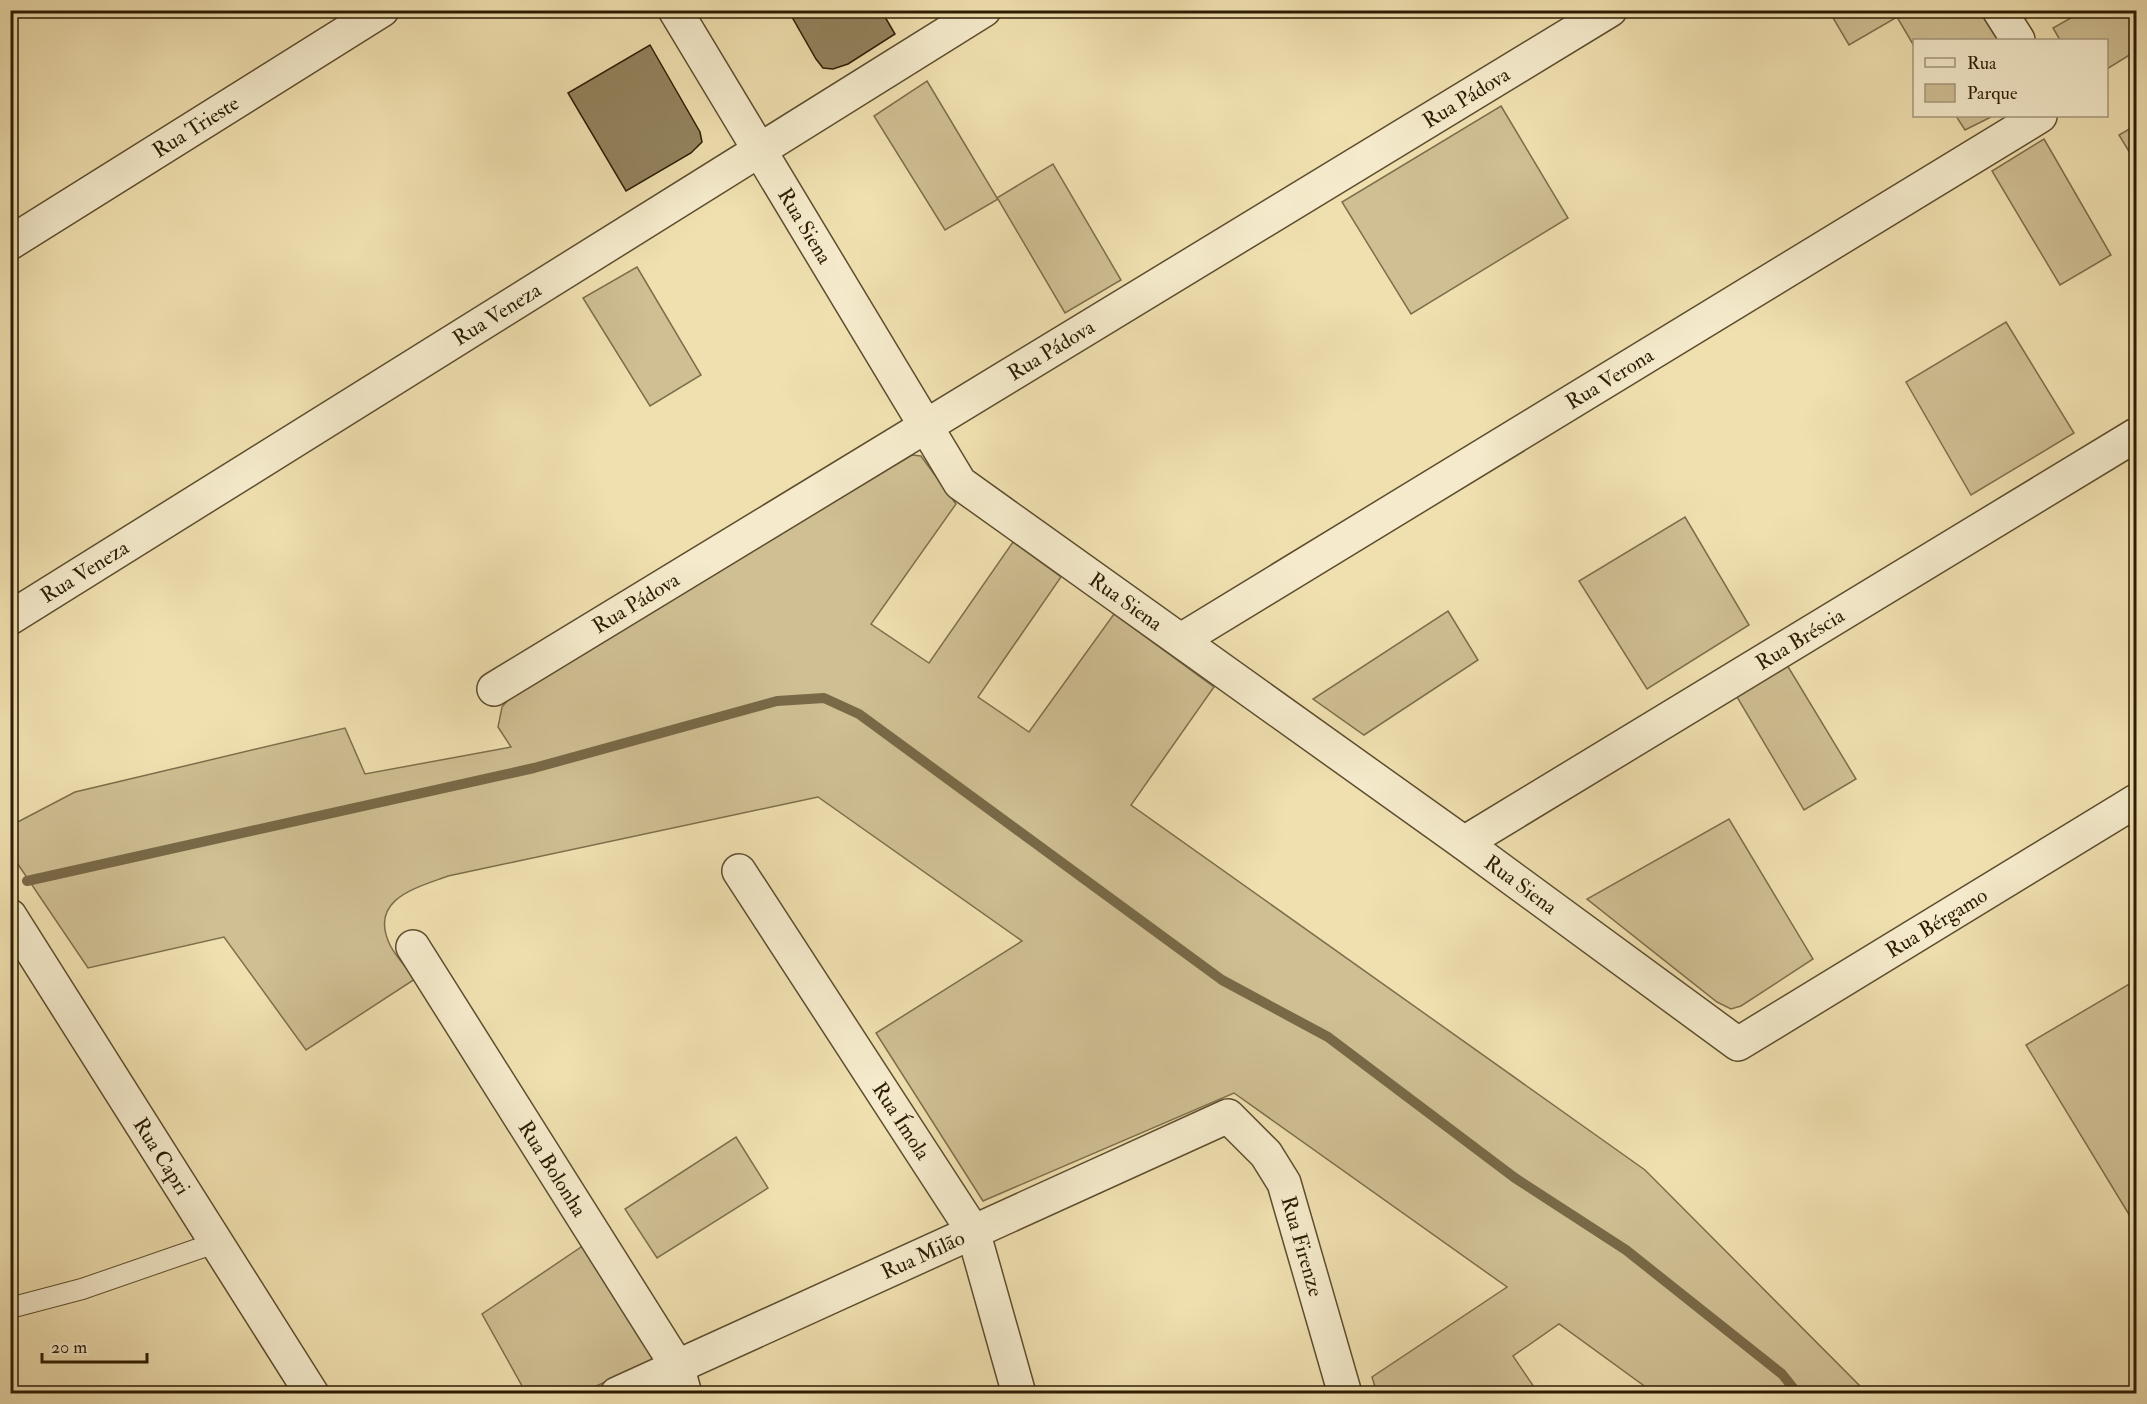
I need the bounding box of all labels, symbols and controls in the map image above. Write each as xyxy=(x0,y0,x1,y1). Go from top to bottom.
legend xyxy=(1913,39,2108,117)
text: Rua xyxy=(1967,52,1997,75)
street label: Rua Pádova xyxy=(1418,61,1515,134)
text: Parque xyxy=(1967,82,2018,105)
street label: Rua Trieste xyxy=(147,89,244,164)
street label: Rua Siena xyxy=(772,183,839,269)
street label: Rua Veneza xyxy=(448,276,546,352)
street label: Rua Pádova xyxy=(1003,313,1100,387)
street label: Rua Verona xyxy=(1561,341,1659,416)
street label: Rua Veneza xyxy=(35,534,134,609)
street label: Rua Pádova xyxy=(587,566,685,639)
street label: Rua Siena xyxy=(1084,566,1168,637)
street label: Rua Bréscia xyxy=(1751,602,1850,676)
street label: Rua Siena xyxy=(1479,849,1563,921)
street label: Rua Bérgamo xyxy=(1881,881,1992,964)
street label: Rua Ímola xyxy=(866,1077,937,1165)
street label: Rua Capri xyxy=(127,1112,196,1200)
street label: Rua Bolonha xyxy=(512,1116,593,1222)
street label: Rua Firenze xyxy=(1275,1193,1330,1300)
street label: Rua Milão xyxy=(877,1224,969,1286)
scale bar xyxy=(42,1326,147,1364)
text: 20 m xyxy=(51,1336,87,1359)

